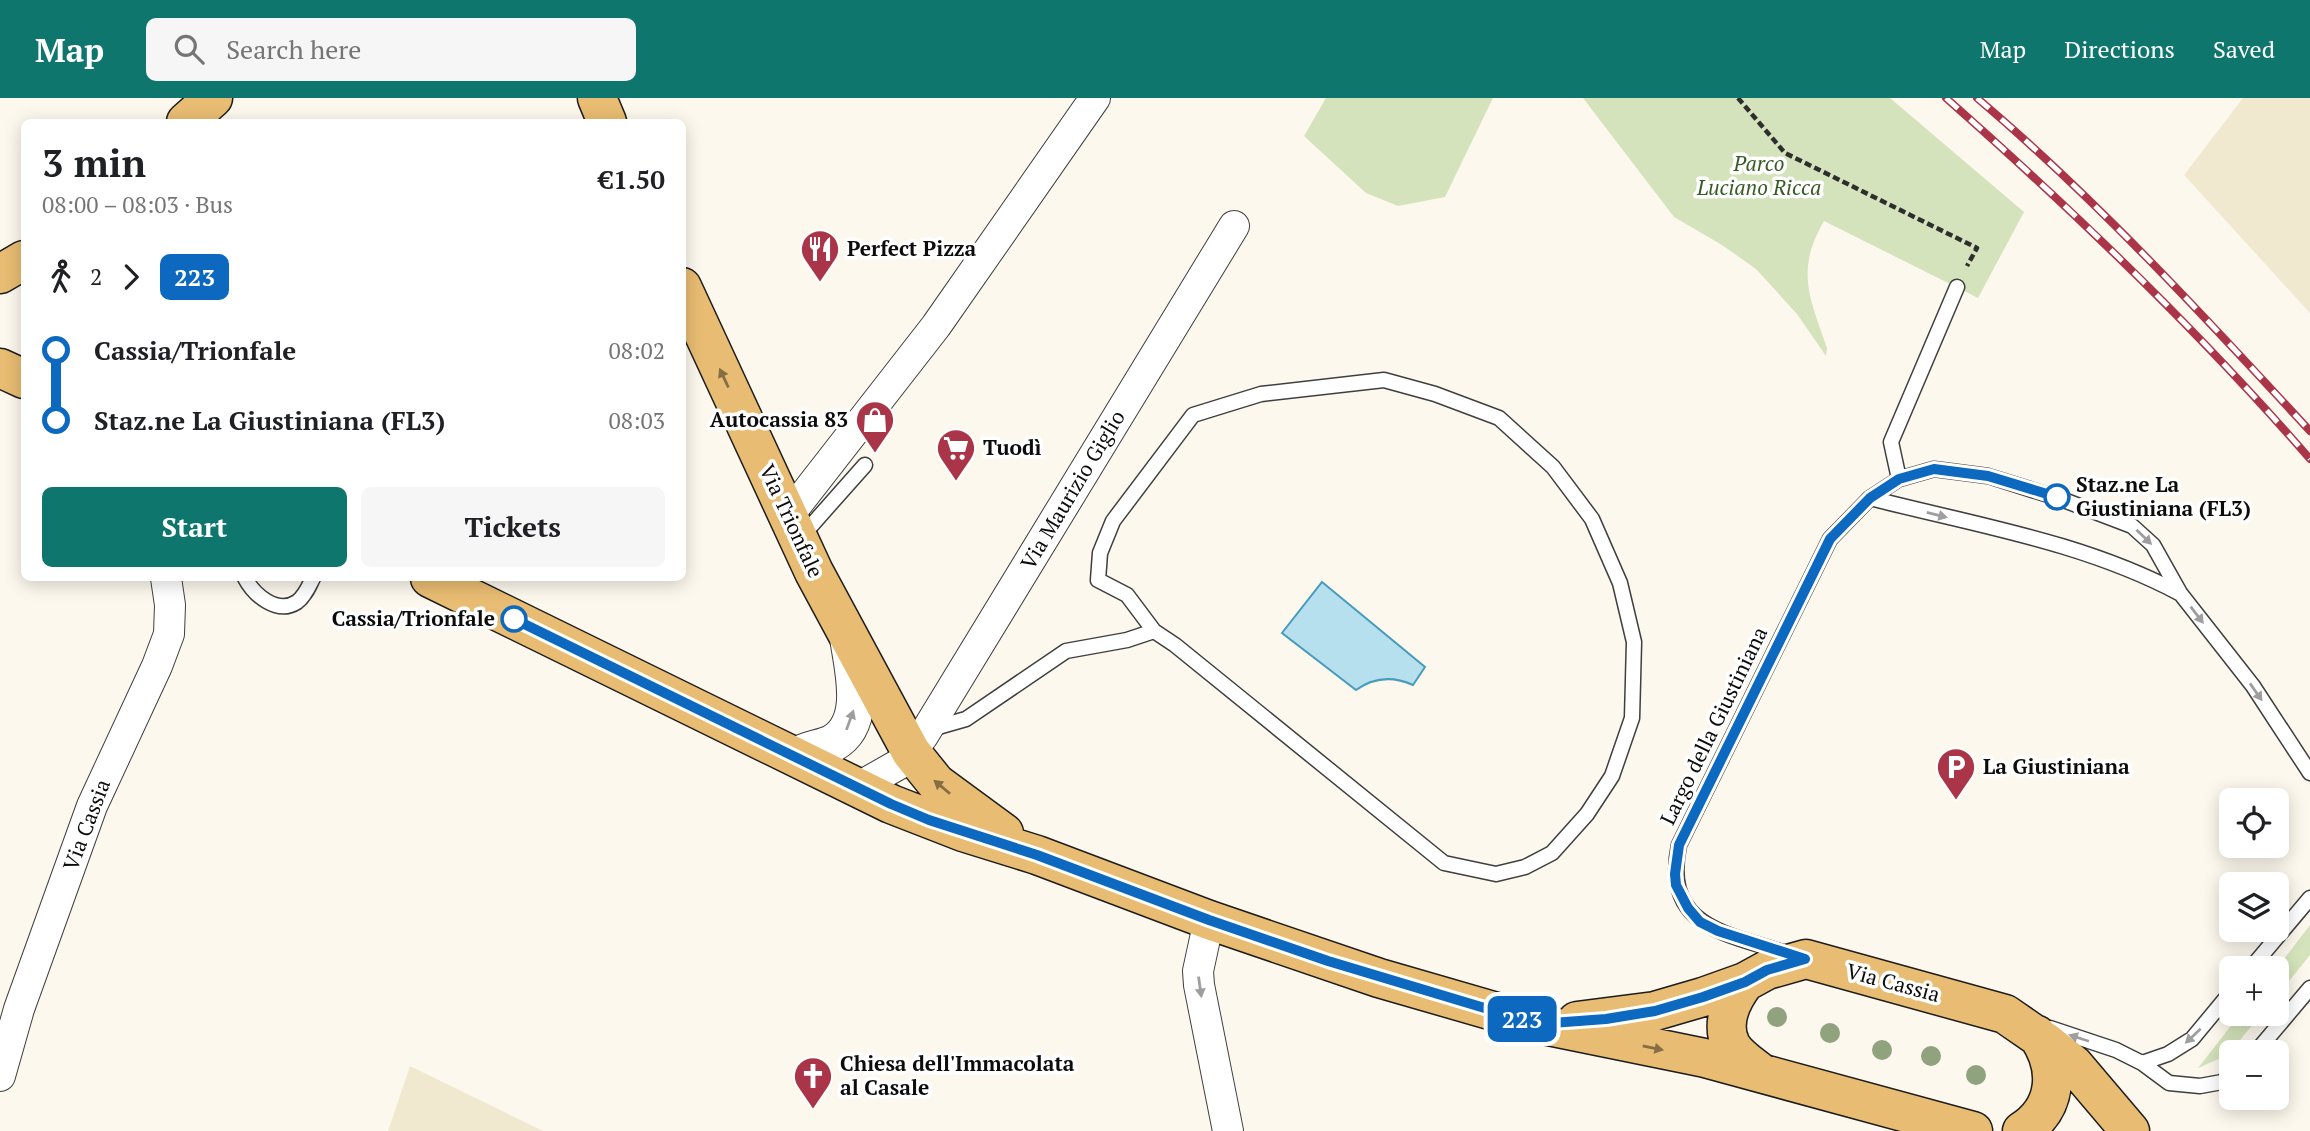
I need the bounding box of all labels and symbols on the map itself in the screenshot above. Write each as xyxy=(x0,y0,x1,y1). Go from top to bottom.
park label: Parco Luciano Ricca xyxy=(1696,149,1821,201)
restaurant icon: Perfect Pizza xyxy=(799,228,841,283)
place label: Perfect Pizza xyxy=(847,234,977,262)
one-way arrow xyxy=(718,368,730,388)
shop icon: Autocassia 83 xyxy=(854,399,896,454)
place label: Autocassia 83 xyxy=(710,405,848,433)
street label: Via Maurizio Giglio xyxy=(1014,405,1131,574)
supermarket icon: Tuodì xyxy=(935,427,977,482)
place label: Tuodì xyxy=(983,433,1041,461)
street label: Via Trionfale xyxy=(753,459,830,582)
place label: Staz.ne La Giustiniana (FL3) xyxy=(2076,470,2251,522)
marker: Staz.ne La Giustiniana (FL3) xyxy=(2044,484,2070,510)
one-way arrow xyxy=(1926,510,1948,521)
one-way arrow xyxy=(2135,529,2152,545)
place label: Cassia/Trionfale xyxy=(332,604,495,632)
marker: Cassia/Trionfale xyxy=(501,606,527,632)
one-way arrow xyxy=(2190,606,2205,624)
street label: Largo della Giustiniana xyxy=(1653,622,1773,829)
one-way arrow xyxy=(2249,683,2263,701)
one-way arrow xyxy=(844,710,855,731)
parking icon: La Giustiniana xyxy=(1935,746,1977,801)
place label: La Giustiniana xyxy=(1983,752,2130,780)
street label: Via Cassia xyxy=(56,775,116,874)
one-way arrow xyxy=(933,780,951,795)
street label: Via Cassia xyxy=(1843,956,1943,1008)
one-way arrow xyxy=(1194,976,1205,998)
line badge: 223 xyxy=(1482,996,1562,1042)
one-way arrow xyxy=(2185,1027,2202,1043)
one-way arrow xyxy=(2068,1032,2089,1043)
one-way arrow xyxy=(1642,1042,1664,1053)
place label: Chiesa dell'Immacolata al Casale xyxy=(840,1049,1075,1101)
church icon: Chiesa dell'Immacolata al Casale xyxy=(792,1055,834,1110)

